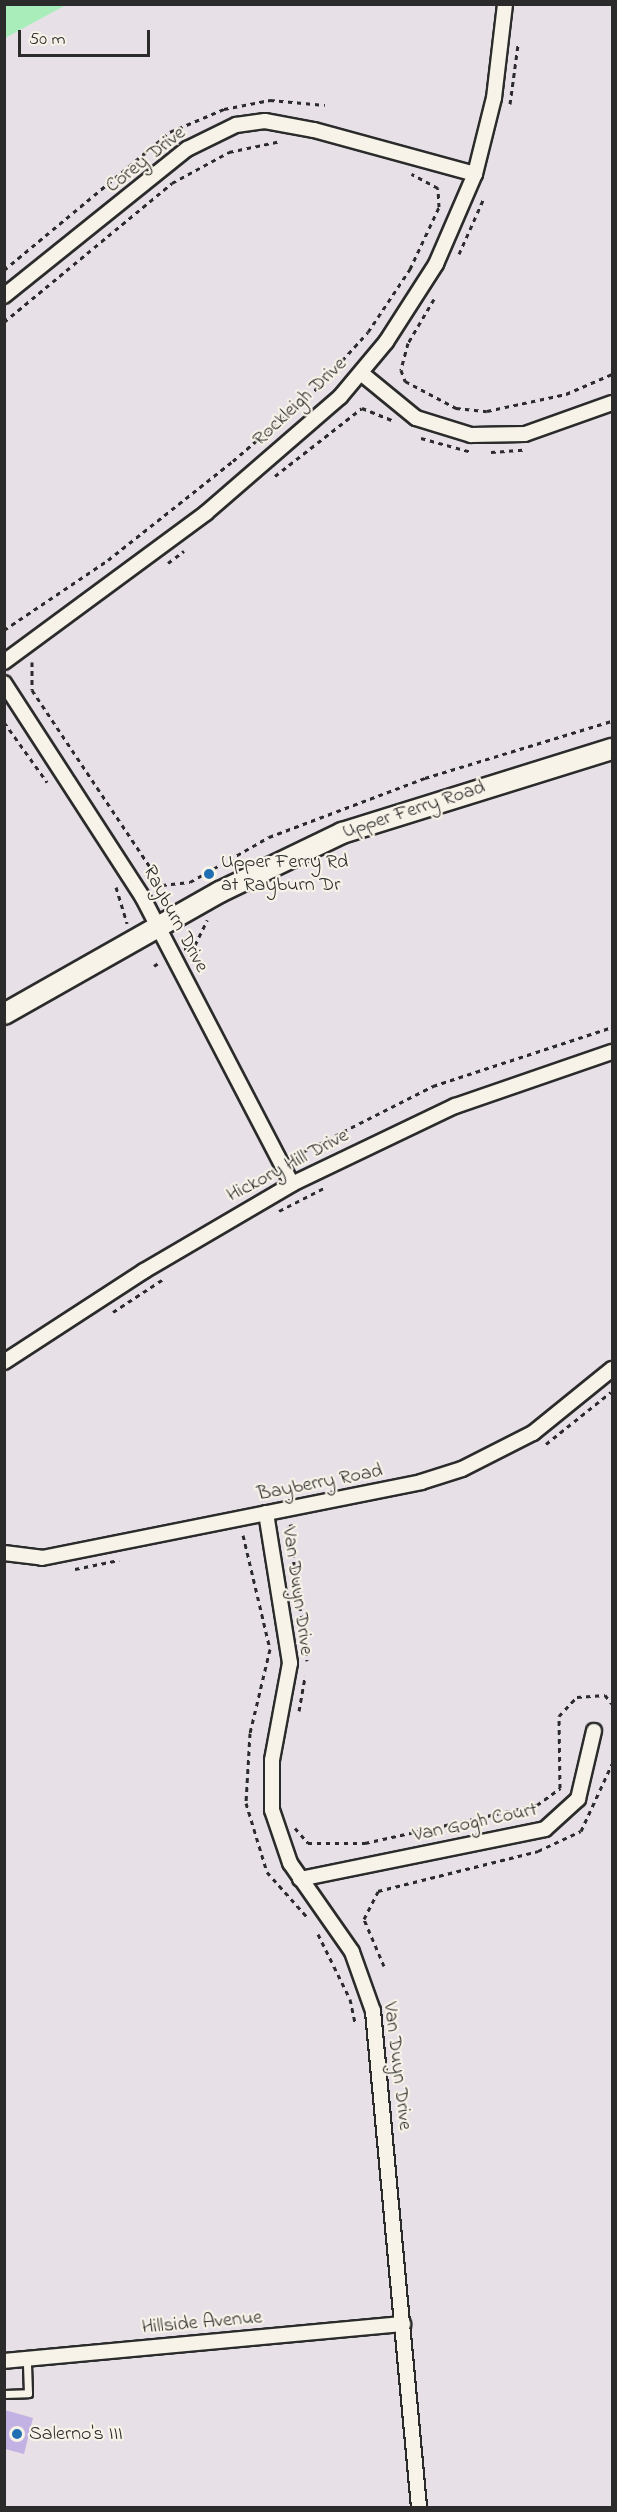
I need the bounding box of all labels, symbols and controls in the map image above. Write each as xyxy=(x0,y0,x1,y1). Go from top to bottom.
scale bar xyxy=(21,18,153,56)
text: 50 m xyxy=(29,27,66,53)
street label: Corey Drive xyxy=(101,121,191,199)
street label: Rockleigh Drive xyxy=(248,352,352,452)
street label: Upper Ferry Road xyxy=(340,776,488,844)
place label: Upper Ferry Rd at Rayburn Dr xyxy=(221,850,348,897)
street label: Rayburn Drive xyxy=(137,861,213,977)
marker: Upper Ferry Rd at Rayburn Dr xyxy=(202,867,216,881)
street label: Hickory Hill Drive xyxy=(223,1124,353,1208)
street label: Bayberry Road xyxy=(255,1459,385,1507)
street label: Van Duyn Drive xyxy=(276,1526,318,1656)
street label: Van Gogh Court xyxy=(411,1798,539,1848)
street label: Van Duyn Drive xyxy=(377,2001,417,2131)
street label: Hillside Avenue xyxy=(141,2306,263,2340)
place label: Salerno's III xyxy=(29,2422,123,2446)
marker: Salerno's III xyxy=(10,2427,24,2441)

